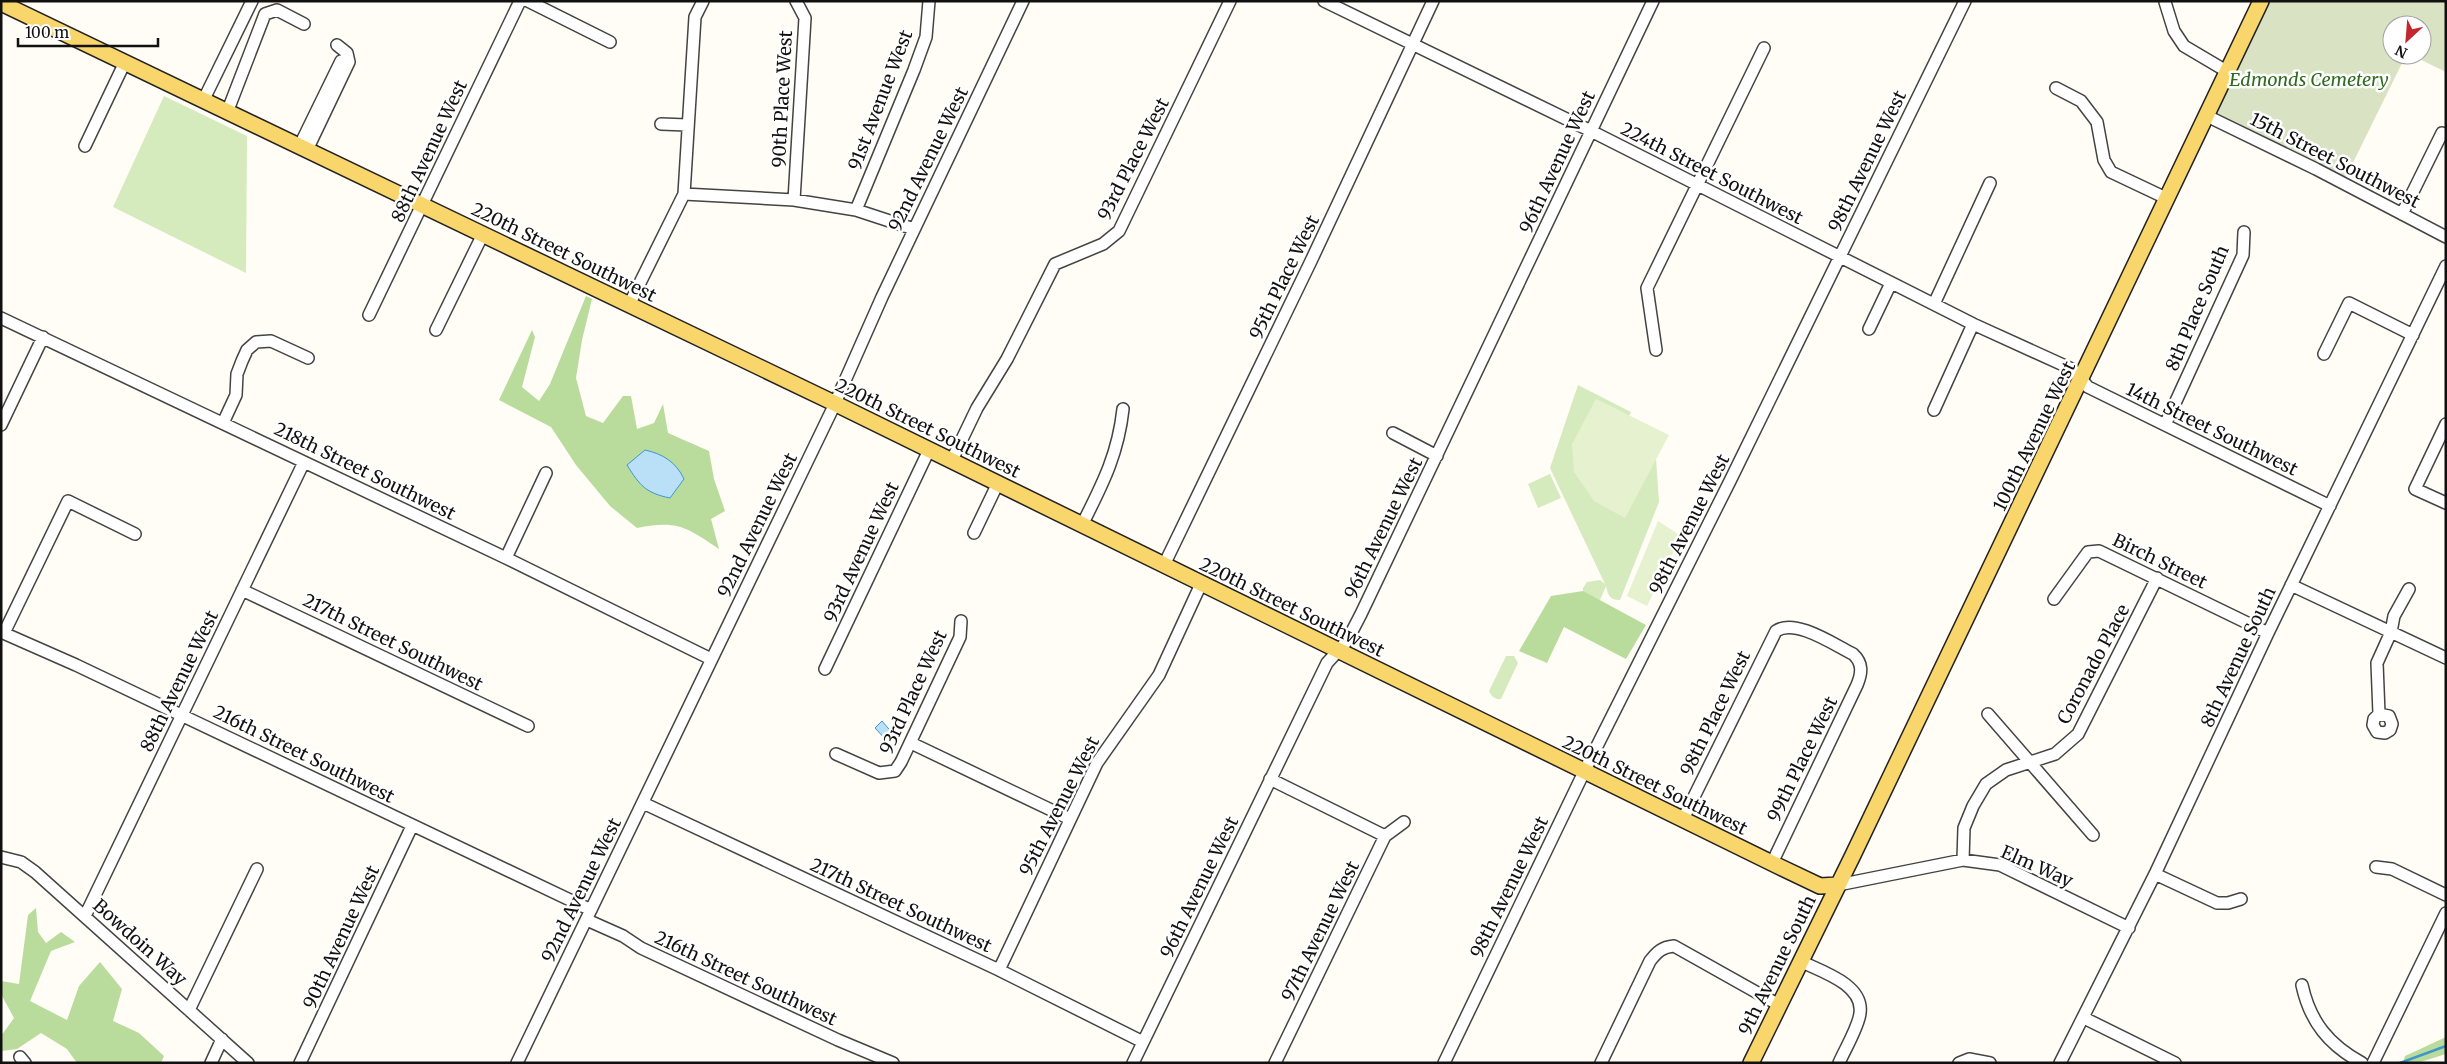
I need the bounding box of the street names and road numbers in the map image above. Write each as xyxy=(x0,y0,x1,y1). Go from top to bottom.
street label: 91st Avenue West xyxy=(843,27,917,173)
street label: 90th Place West xyxy=(767,30,797,168)
street label: 88th Avenue West xyxy=(386,76,472,226)
street label: 92nd Avenue West xyxy=(883,83,973,235)
street label: 96th Avenue West xyxy=(1514,87,1600,237)
street label: 98th Avenue West xyxy=(1823,87,1911,235)
street label: 93rd Place West xyxy=(1092,94,1174,224)
street label: 15th Street Southwest xyxy=(2246,107,2424,213)
street label: 224th Street Southwest xyxy=(1617,117,1807,229)
street label: 220th Street Southwest xyxy=(468,197,660,307)
street label: 95th Place West xyxy=(1244,211,1324,343)
street label: 8th Place South xyxy=(2160,242,2234,374)
street label: 100th Avenue West xyxy=(1988,357,2080,515)
street label: 220th Street Southwest xyxy=(832,373,1024,483)
street label: 14th Street Southwest xyxy=(2122,377,2302,481)
street label: 218th Street Southwest xyxy=(271,417,459,525)
street label: 92nd Avenue West xyxy=(712,449,802,601)
street label: 98th Avenue West xyxy=(1644,450,1734,598)
street label: 96th Avenue West xyxy=(1339,453,1427,603)
street label: 93rd Avenue West xyxy=(818,478,904,626)
street label: Birch Street xyxy=(2109,528,2211,594)
street label: 220th Street Southwest xyxy=(1196,552,1388,662)
street label: 8th Avenue South xyxy=(2195,583,2281,731)
street label: 217th Street Southwest xyxy=(299,588,487,696)
street label: Coronado Place xyxy=(2052,600,2134,728)
street label: 88th Avenue West xyxy=(135,607,223,755)
street label: 93rd Place West xyxy=(874,626,952,758)
street label: 98th Place West xyxy=(1675,647,1755,779)
street label: 99th Place West xyxy=(1762,693,1842,825)
street label: 216th Street Southwest xyxy=(210,700,398,808)
street label: 220th Street Southwest xyxy=(1559,730,1751,840)
street label: 95th Avenue West xyxy=(1014,732,1104,880)
street label: 96th Avenue West xyxy=(1155,812,1243,962)
street label: 98th Avenue West xyxy=(1465,813,1553,961)
street label: 92nd Avenue West xyxy=(536,814,626,966)
street label: Elm Way xyxy=(1997,840,2077,892)
street label: 217th Street Southwest xyxy=(807,853,995,957)
street label: 97th Avenue West xyxy=(1276,857,1364,1005)
street label: 90th Avenue West xyxy=(298,862,384,1012)
street label: 9th Avenue South xyxy=(1733,891,1821,1039)
street label: Bowdoin Way xyxy=(88,894,192,991)
street label: 216th Street Southwest xyxy=(651,926,841,1030)

